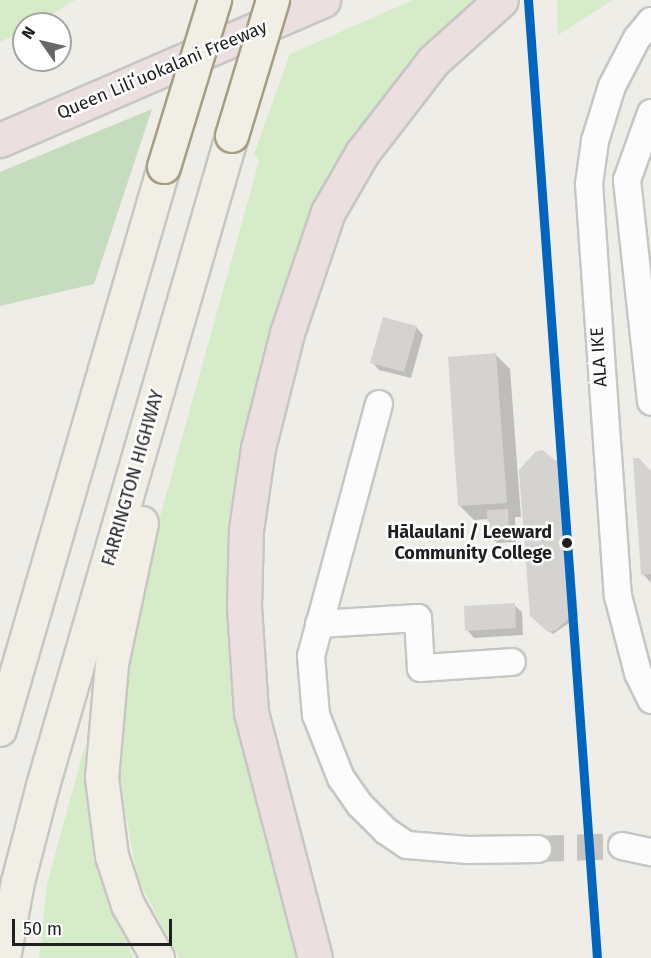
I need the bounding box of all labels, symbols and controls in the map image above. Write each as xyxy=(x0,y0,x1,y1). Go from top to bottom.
north arrow xyxy=(12,12,72,72)
street label: Queen Liliʻuokalani Freeway xyxy=(54,16,270,124)
text: N xyxy=(17,23,39,42)
street label: ALA IKE xyxy=(586,326,612,388)
street label: FARRINGTON HIGHWAY xyxy=(98,387,168,569)
place label: Hālaulani / Leeward Community College xyxy=(387,522,552,564)
marker: Hālaulani / Leeward Community College xyxy=(557,533,577,553)
scale bar xyxy=(15,907,176,945)
text: 50 m xyxy=(23,918,62,940)

